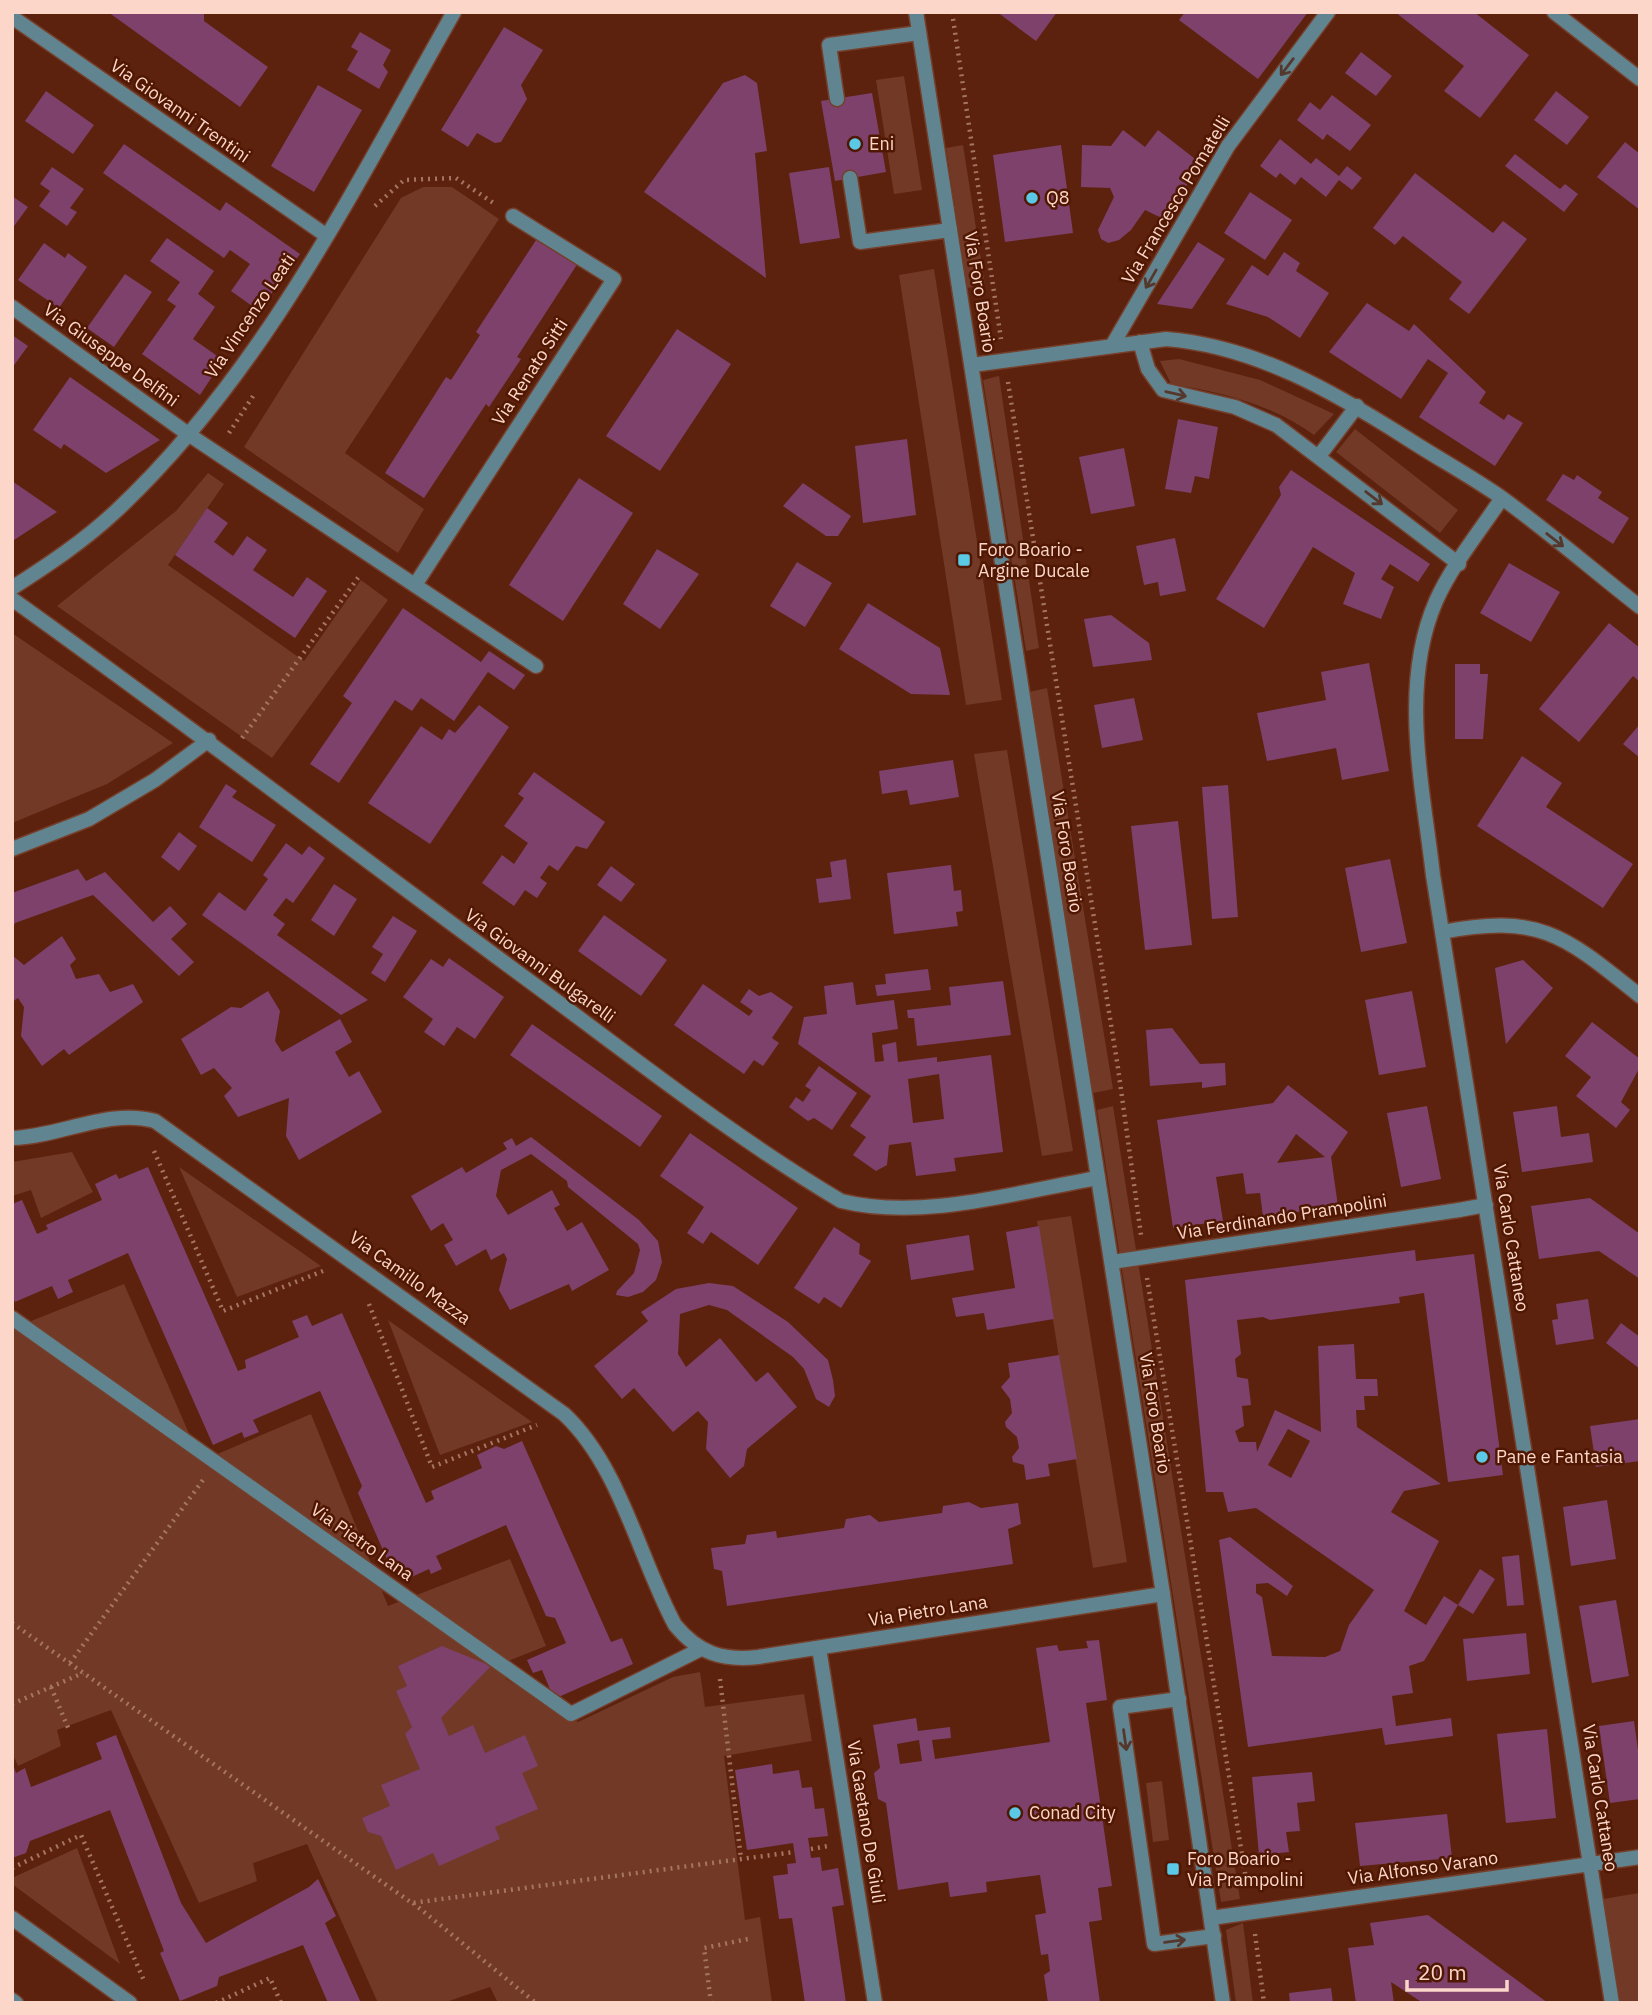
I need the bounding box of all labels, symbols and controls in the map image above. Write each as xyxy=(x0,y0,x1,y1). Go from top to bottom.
street label: Via Giovanni Trentini xyxy=(106,54,255,167)
one-way arrow xyxy=(1279,57,1294,76)
street label: Via Francesco Pomatelli xyxy=(1116,111,1235,288)
place label: Eni xyxy=(869,132,894,155)
marker: Eni xyxy=(847,136,863,152)
place label: Q8 xyxy=(1046,186,1070,209)
marker: Q8 xyxy=(1024,190,1040,206)
street label: Via Foro Boario xyxy=(960,230,1001,354)
street label: Via Vincenzo Leati xyxy=(199,249,300,383)
one-way arrow xyxy=(1144,268,1158,288)
street label: Via Giuseppe Delfini xyxy=(39,298,184,412)
street label: Via Renato Sitti xyxy=(486,314,573,429)
one-way arrow xyxy=(1164,387,1187,401)
one-way arrow xyxy=(1364,491,1382,506)
one-way arrow xyxy=(1546,533,1564,548)
place label: Foro Boario - Argine Ducale xyxy=(978,538,1090,582)
marker: Foro Boario - Argine Ducale xyxy=(956,552,972,568)
street label: Via Foro Boario xyxy=(1047,790,1088,914)
street label: Via Giovanni Bulgarelli xyxy=(461,903,620,1028)
street label: Via Carlo Cattaneo xyxy=(1488,1163,1535,1313)
street label: Via Ferdinando Prampolini xyxy=(1175,1189,1389,1244)
street label: Via Camillo Mazza xyxy=(345,1226,476,1330)
street label: Via Foro Boario xyxy=(1135,1351,1176,1475)
place label: Pane e Fantasia xyxy=(1496,1445,1623,1468)
marker: Pane e Fantasia xyxy=(1474,1449,1490,1465)
street label: Via Pietro Lana xyxy=(306,1498,418,1586)
street label: Via Pietro Lana xyxy=(867,1590,989,1631)
street label: Via Carlo Cattaneo xyxy=(1577,1723,1624,1873)
one-way arrow xyxy=(1119,1728,1132,1751)
street label: Via Gaetano De Giuli xyxy=(842,1739,891,1905)
place label: Conad City xyxy=(1029,1801,1116,1824)
marker: Conad City xyxy=(1007,1805,1023,1821)
street label: Via Alfonso Varano xyxy=(1346,1846,1499,1889)
place label: Foro Boario - Via Prampolini xyxy=(1187,1847,1304,1891)
marker: Foro Boario - Via Prampolini xyxy=(1165,1861,1181,1877)
one-way arrow xyxy=(1163,1934,1186,1947)
scale bar xyxy=(1407,1948,1507,1992)
text: 20 m xyxy=(1418,1958,1467,1986)

